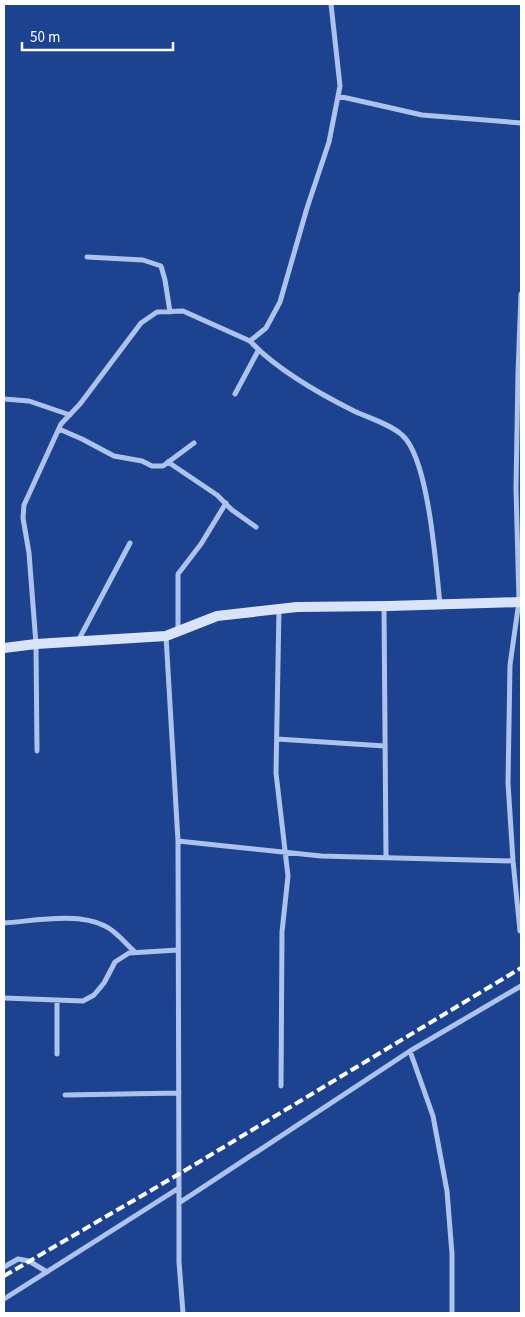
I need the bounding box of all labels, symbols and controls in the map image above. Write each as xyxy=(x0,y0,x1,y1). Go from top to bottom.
scale bar xyxy=(22,20,174,52)
text: 50 m xyxy=(30,27,60,48)

